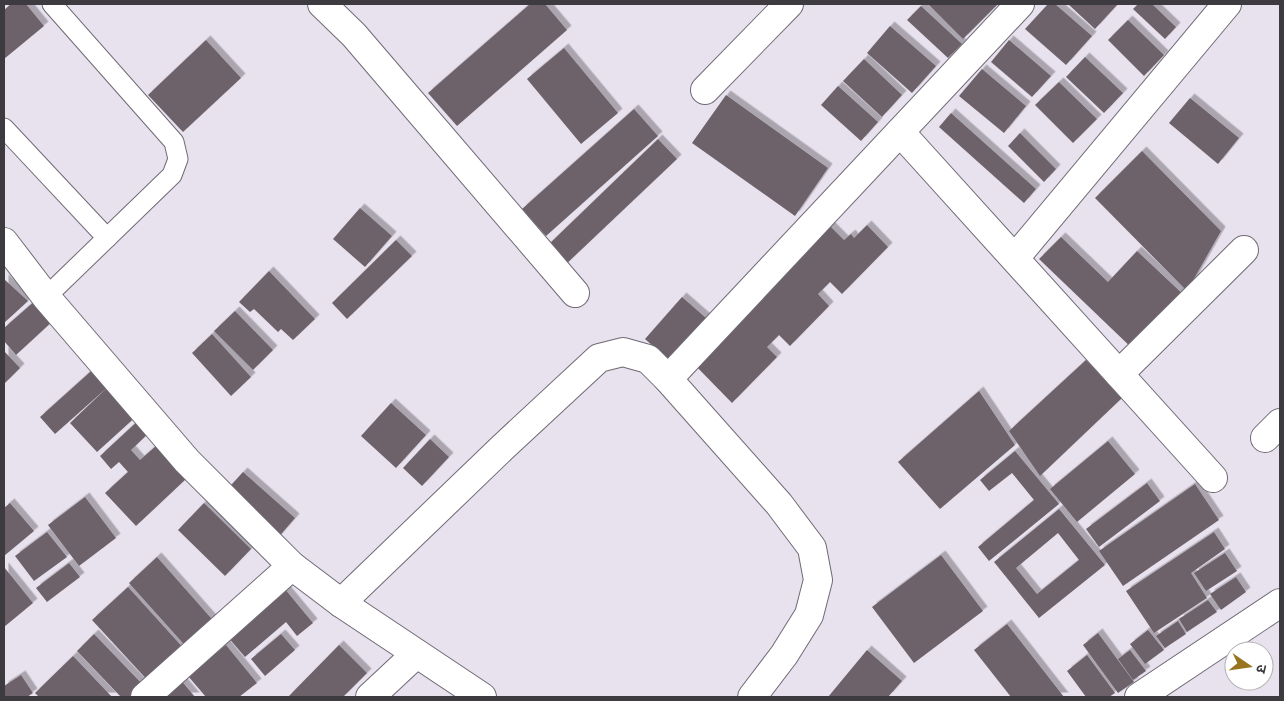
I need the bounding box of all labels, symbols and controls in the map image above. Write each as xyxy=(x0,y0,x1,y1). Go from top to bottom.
north arrow xyxy=(1224,641,1274,691)
text: उ xyxy=(1252,663,1270,675)

